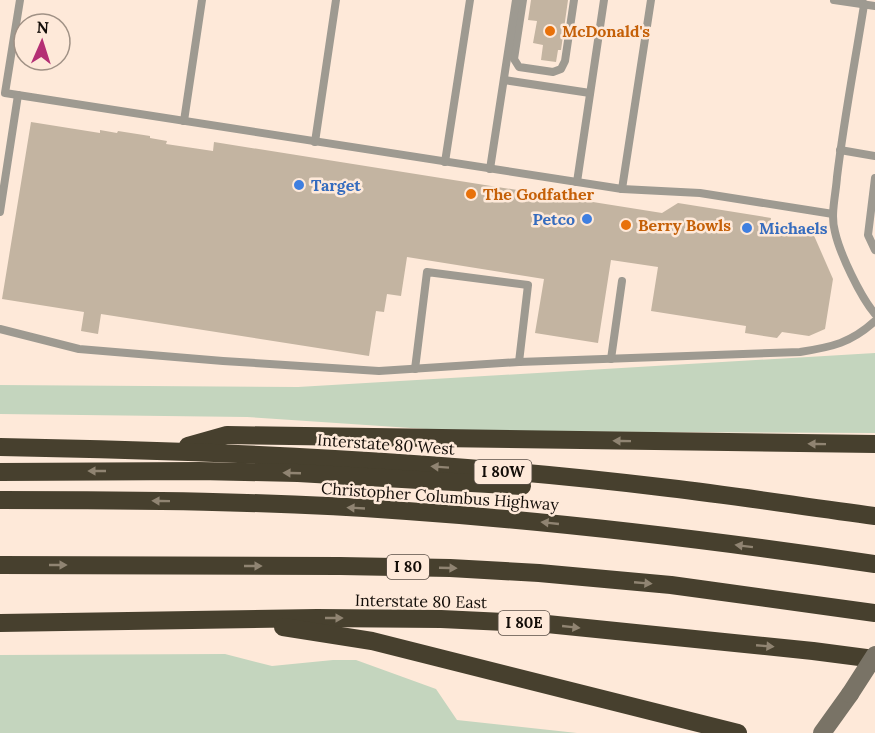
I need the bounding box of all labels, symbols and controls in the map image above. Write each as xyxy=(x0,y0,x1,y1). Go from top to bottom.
north arrow xyxy=(12,12,72,72)
text: N xyxy=(36,17,49,37)
place label: McDonald's xyxy=(562,21,650,41)
marker: McDonald's xyxy=(543,24,557,38)
place label: Target xyxy=(311,175,361,195)
marker: Target xyxy=(292,178,306,192)
place label: The Godfather xyxy=(483,184,595,204)
marker: The Godfather xyxy=(464,187,478,201)
place label: Petco xyxy=(532,209,575,229)
marker: Petco xyxy=(580,212,594,226)
place label: Berry Bowls xyxy=(638,215,731,235)
marker: Berry Bowls xyxy=(619,218,633,232)
place label: Michaels xyxy=(759,218,828,238)
marker: Michaels xyxy=(740,221,754,235)
street label: Interstate 80 West xyxy=(316,429,456,459)
one-way arrow xyxy=(612,437,631,446)
one-way arrow xyxy=(807,439,826,448)
road number: I 80W xyxy=(474,460,532,484)
one-way arrow xyxy=(430,462,449,472)
one-way arrow xyxy=(87,466,106,476)
one-way arrow xyxy=(282,468,301,478)
street label: Christopher Columbus Highway xyxy=(321,478,560,514)
one-way arrow xyxy=(151,496,170,506)
one-way arrow xyxy=(346,504,365,513)
one-way arrow xyxy=(541,518,560,528)
one-way arrow xyxy=(734,541,753,550)
road number: I 80 xyxy=(387,555,429,579)
one-way arrow xyxy=(49,560,68,570)
one-way arrow xyxy=(244,561,263,571)
one-way arrow xyxy=(439,563,458,573)
one-way arrow xyxy=(633,578,652,588)
street label: Interstate 80 East xyxy=(355,590,488,612)
road number: I 80E xyxy=(498,611,550,635)
one-way arrow xyxy=(324,613,343,623)
one-way arrow xyxy=(561,622,580,632)
one-way arrow xyxy=(755,641,774,651)

